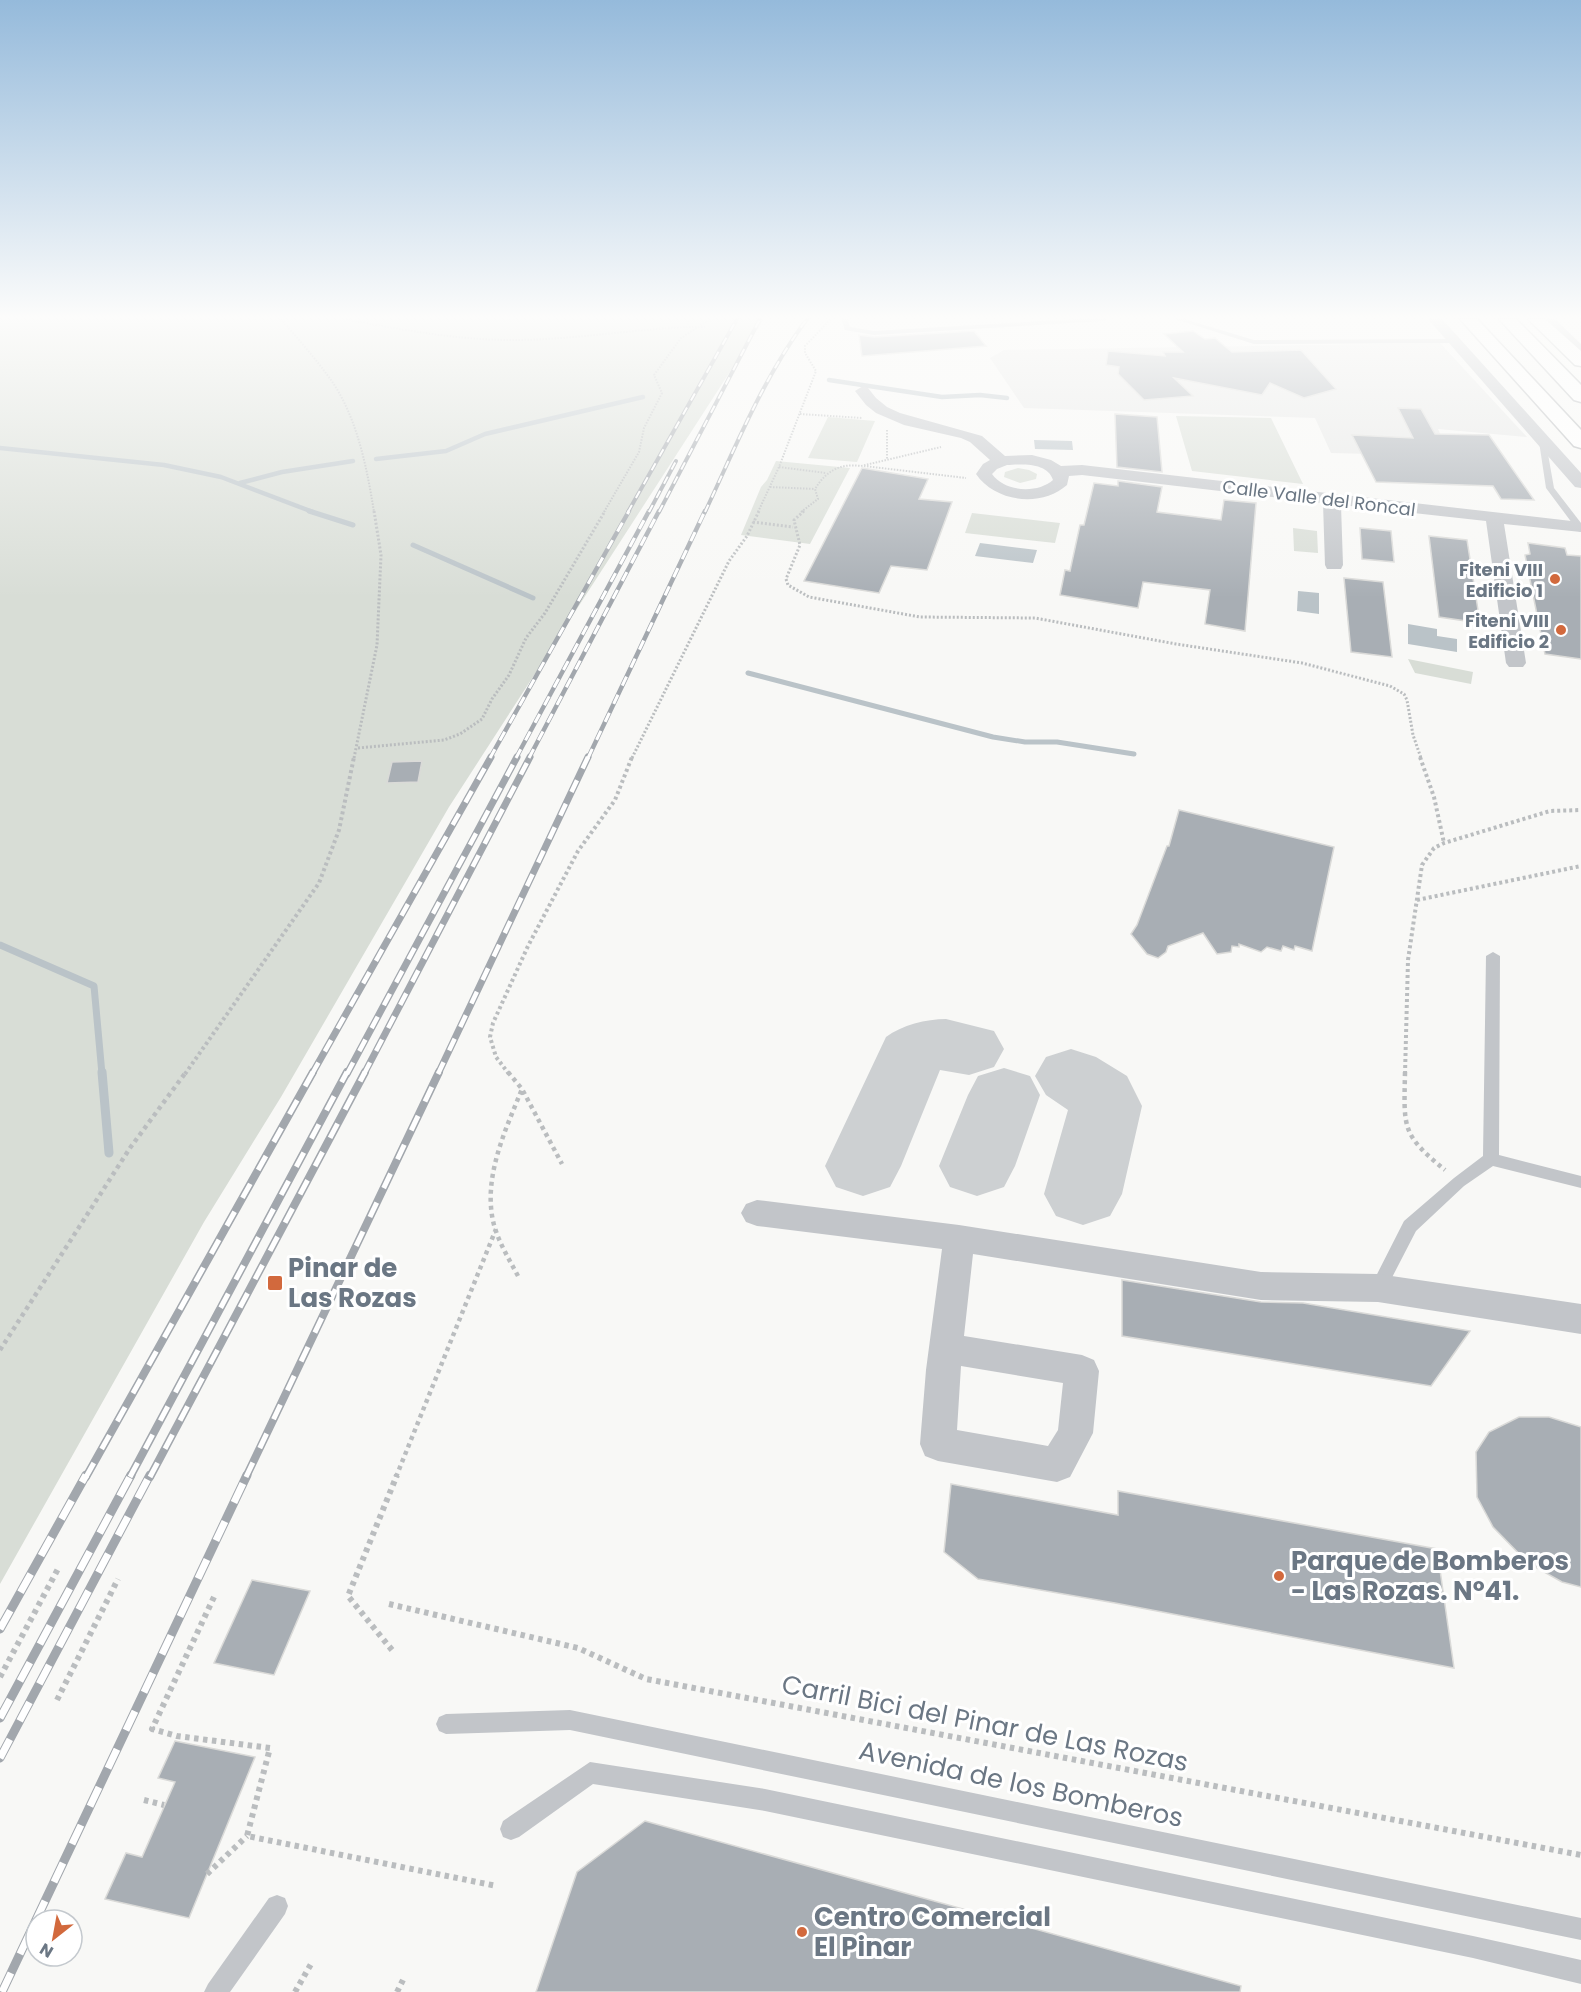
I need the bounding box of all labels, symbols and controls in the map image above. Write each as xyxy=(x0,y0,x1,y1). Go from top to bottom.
street label: Calle Valle del Roncal xyxy=(1221,474,1417,522)
place label: Fiteni VIII Edificio 1 xyxy=(1459,557,1543,603)
marker: Fiteni VIII Edificio 1 xyxy=(1548,572,1562,586)
place label: Fiteni VIII Edificio 2 xyxy=(1465,608,1549,654)
marker: Fiteni VIII Edificio 2 xyxy=(1554,623,1568,637)
place label: Pinar de Las Rozas xyxy=(288,1250,417,1316)
marker: Pinar de Las Rozas xyxy=(266,1274,284,1292)
place label: Parque de Bomberos - Las Rozas. Nº41. xyxy=(1291,1543,1569,1609)
marker: Parque de Bomberos - Las Rozas. Nº41. xyxy=(1272,1569,1286,1583)
street label: Carril Bici del Pinar de Las Rozas xyxy=(779,1666,1191,1780)
street label: Avenida de los Bomberos xyxy=(856,1732,1186,1836)
place label: Centro Comercial El Pinar xyxy=(814,1899,1051,1965)
north arrow xyxy=(24,1908,84,1968)
marker: Centro Comercial El Pinar xyxy=(795,1925,809,1939)
text: N xyxy=(35,1937,58,1963)

